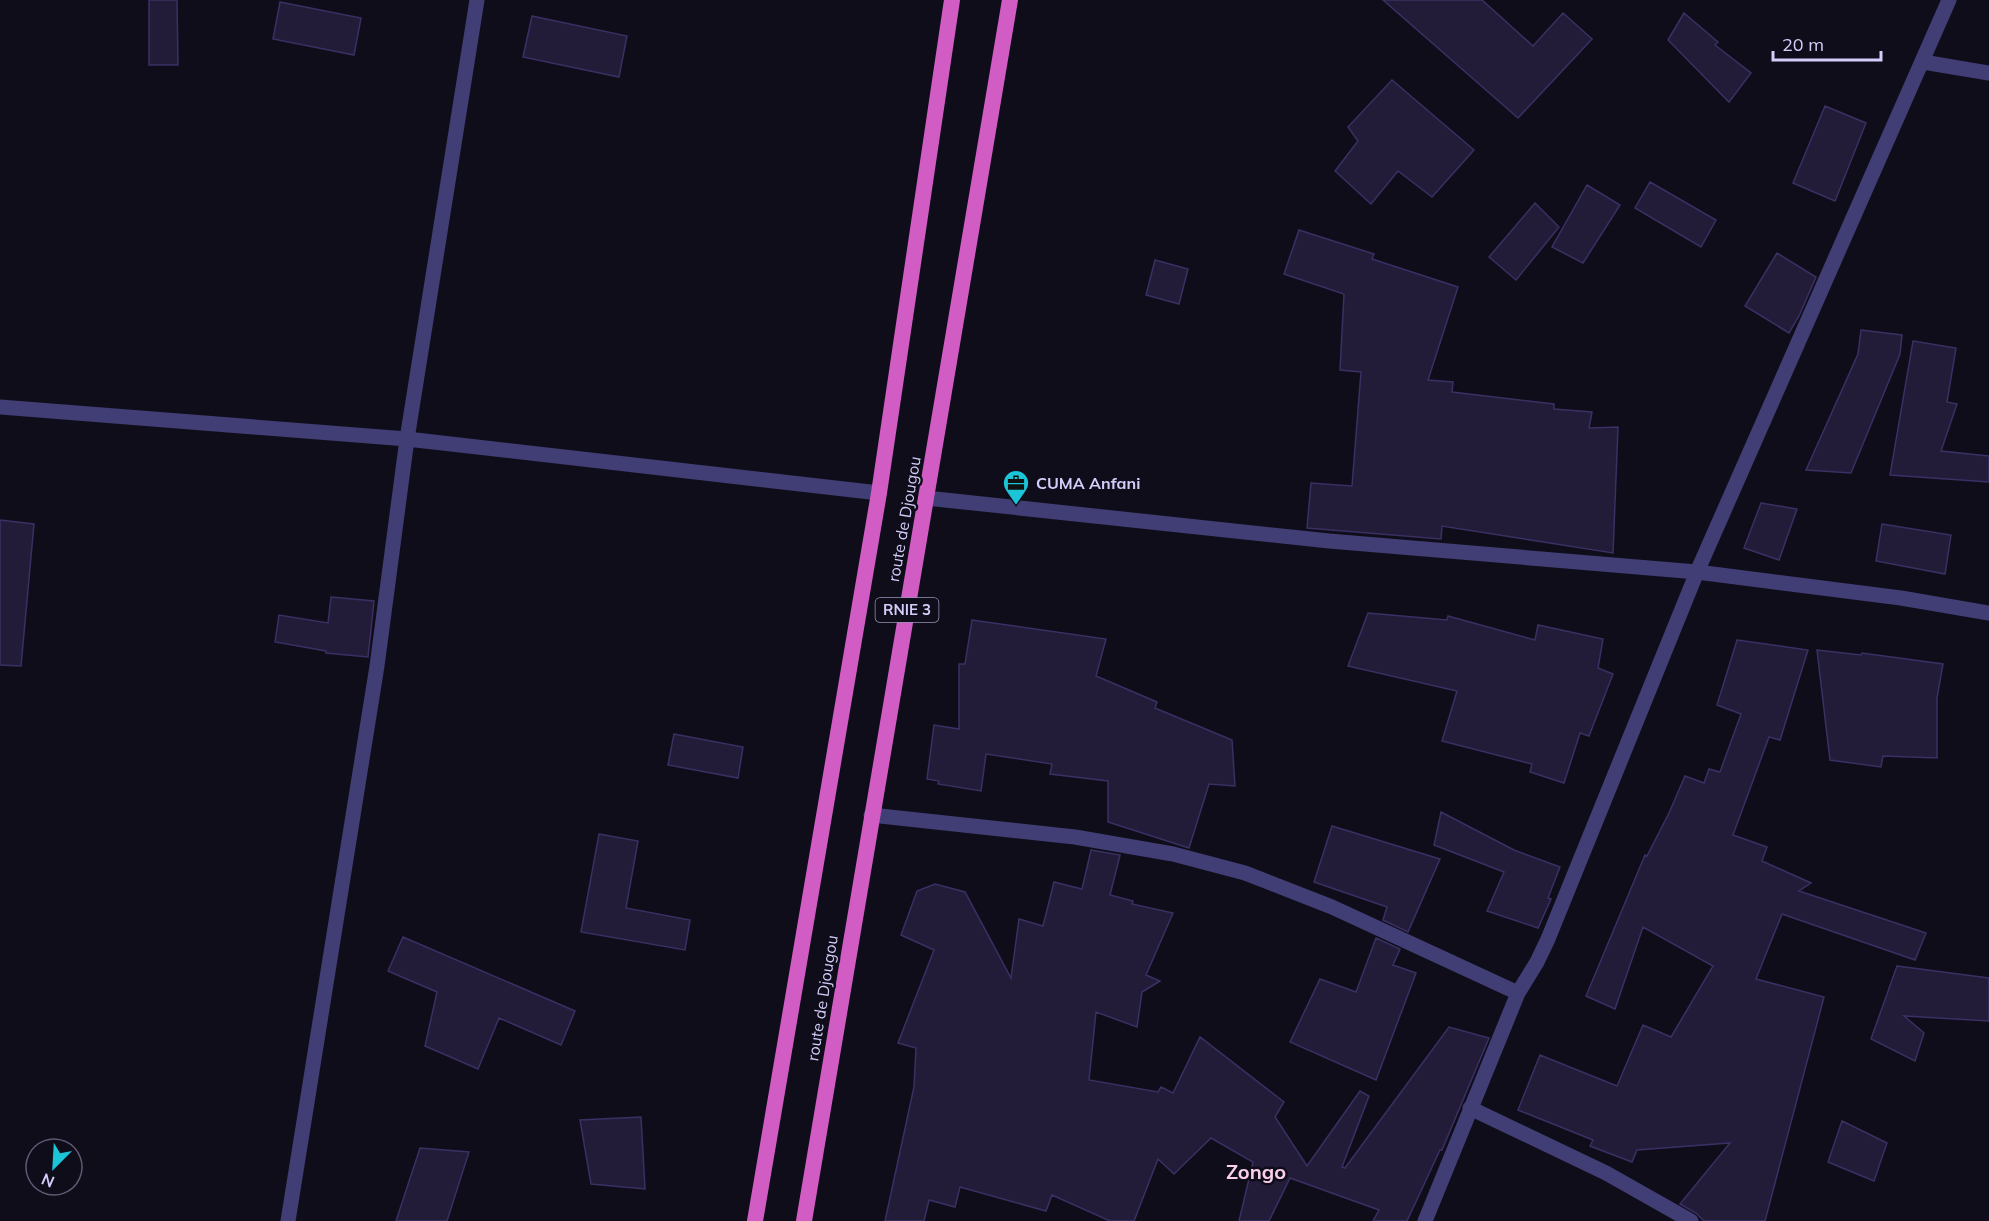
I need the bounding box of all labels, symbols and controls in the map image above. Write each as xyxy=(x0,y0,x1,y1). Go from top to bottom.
scale bar xyxy=(1773,24,1881,62)
text: 20 m xyxy=(1782,33,1824,56)
street label: route de Djougou xyxy=(883,455,925,583)
office icon: CUMA Anfani xyxy=(1001,468,1031,506)
place label: CUMA Anfani xyxy=(1036,473,1140,493)
road number: RNIE 3 xyxy=(876,598,938,622)
street label: route de Djougou xyxy=(802,934,842,1062)
north arrow xyxy=(24,1137,84,1197)
district label: Zongo xyxy=(1226,1159,1286,1184)
text: N xyxy=(38,1169,57,1192)

